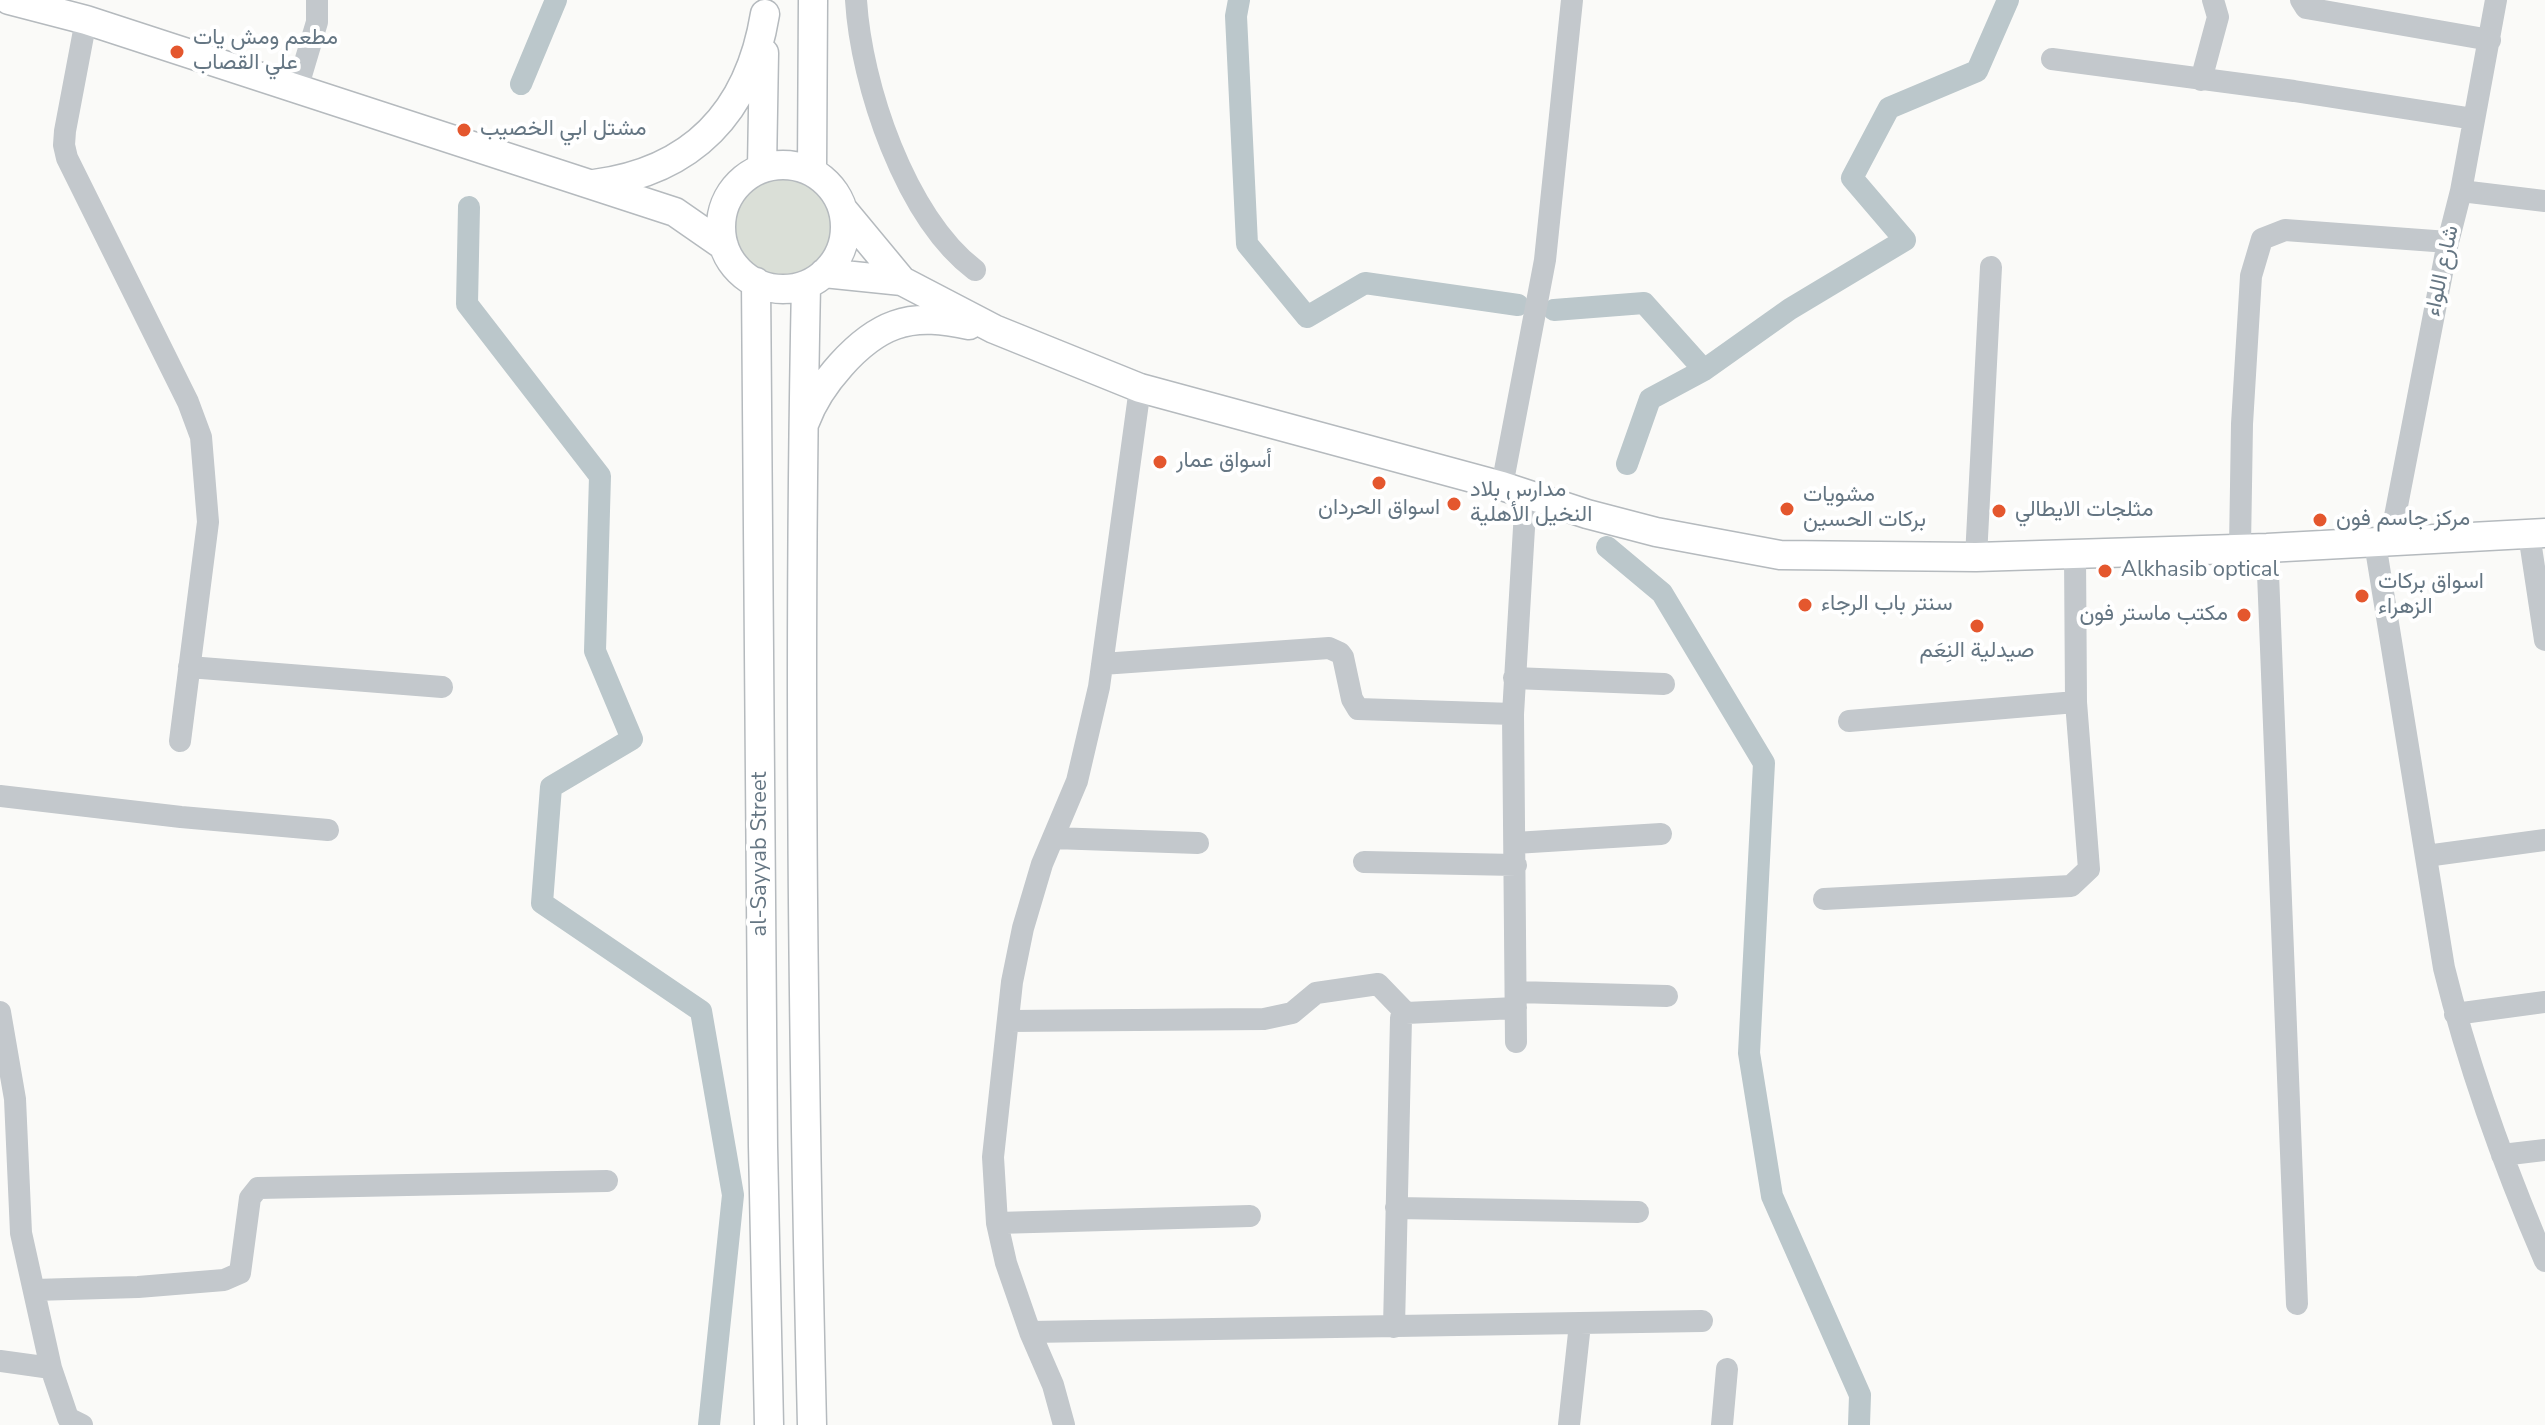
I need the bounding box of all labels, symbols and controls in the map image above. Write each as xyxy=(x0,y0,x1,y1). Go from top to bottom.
place label: مطعم ومش يات علي القصاب xyxy=(193,26,338,78)
marker: مطعم ومش يات علي القصاب xyxy=(168,43,186,61)
place label: مشتل ابي الخصيب xyxy=(480,117,646,143)
marker: مشتل ابي الخصيب xyxy=(455,121,473,139)
street label: شارع اللواء xyxy=(2421,223,2465,319)
place label: أسواق عمار xyxy=(1176,449,1272,475)
marker: أسواق عمار xyxy=(1151,453,1169,471)
marker: اسواق الحردان xyxy=(1370,474,1388,492)
place label: مدارس بلاد النخيل الأهلية xyxy=(1470,478,1592,530)
place label: مشويات بركات الحسين xyxy=(1803,483,1926,534)
marker: مدارس بلاد النخيل الأهلية xyxy=(1445,495,1463,513)
place label: اسواق الحردان xyxy=(1318,496,1440,522)
place label: مثلجات الايطالي xyxy=(2015,498,2153,524)
marker: مشويات بركات الحسين xyxy=(1778,500,1796,518)
marker: مثلجات الايطالي xyxy=(1990,502,2008,520)
place label: مركز جاسم فون xyxy=(2336,507,2470,533)
marker: مركز جاسم فون xyxy=(2311,511,2329,529)
place label: Alkhasib optical xyxy=(2121,558,2279,584)
marker: Alkhasib optical xyxy=(2096,562,2114,580)
place label: اسواق بركات الزهراء xyxy=(2378,570,2484,622)
marker: اسواق بركات الزهراء xyxy=(2353,587,2371,605)
place label: سنتر باب الرجاء xyxy=(1821,592,1953,618)
marker: سنتر باب الرجاء xyxy=(1796,596,1814,614)
place label: مكتب ماستر فون xyxy=(2079,602,2228,628)
marker: مكتب ماستر فون xyxy=(2235,606,2253,624)
marker: صيدلية النِعَم xyxy=(1968,617,1986,635)
place label: صيدلية النِعَم xyxy=(1920,639,2034,665)
street label: al-Sayyab Street xyxy=(748,772,774,936)

